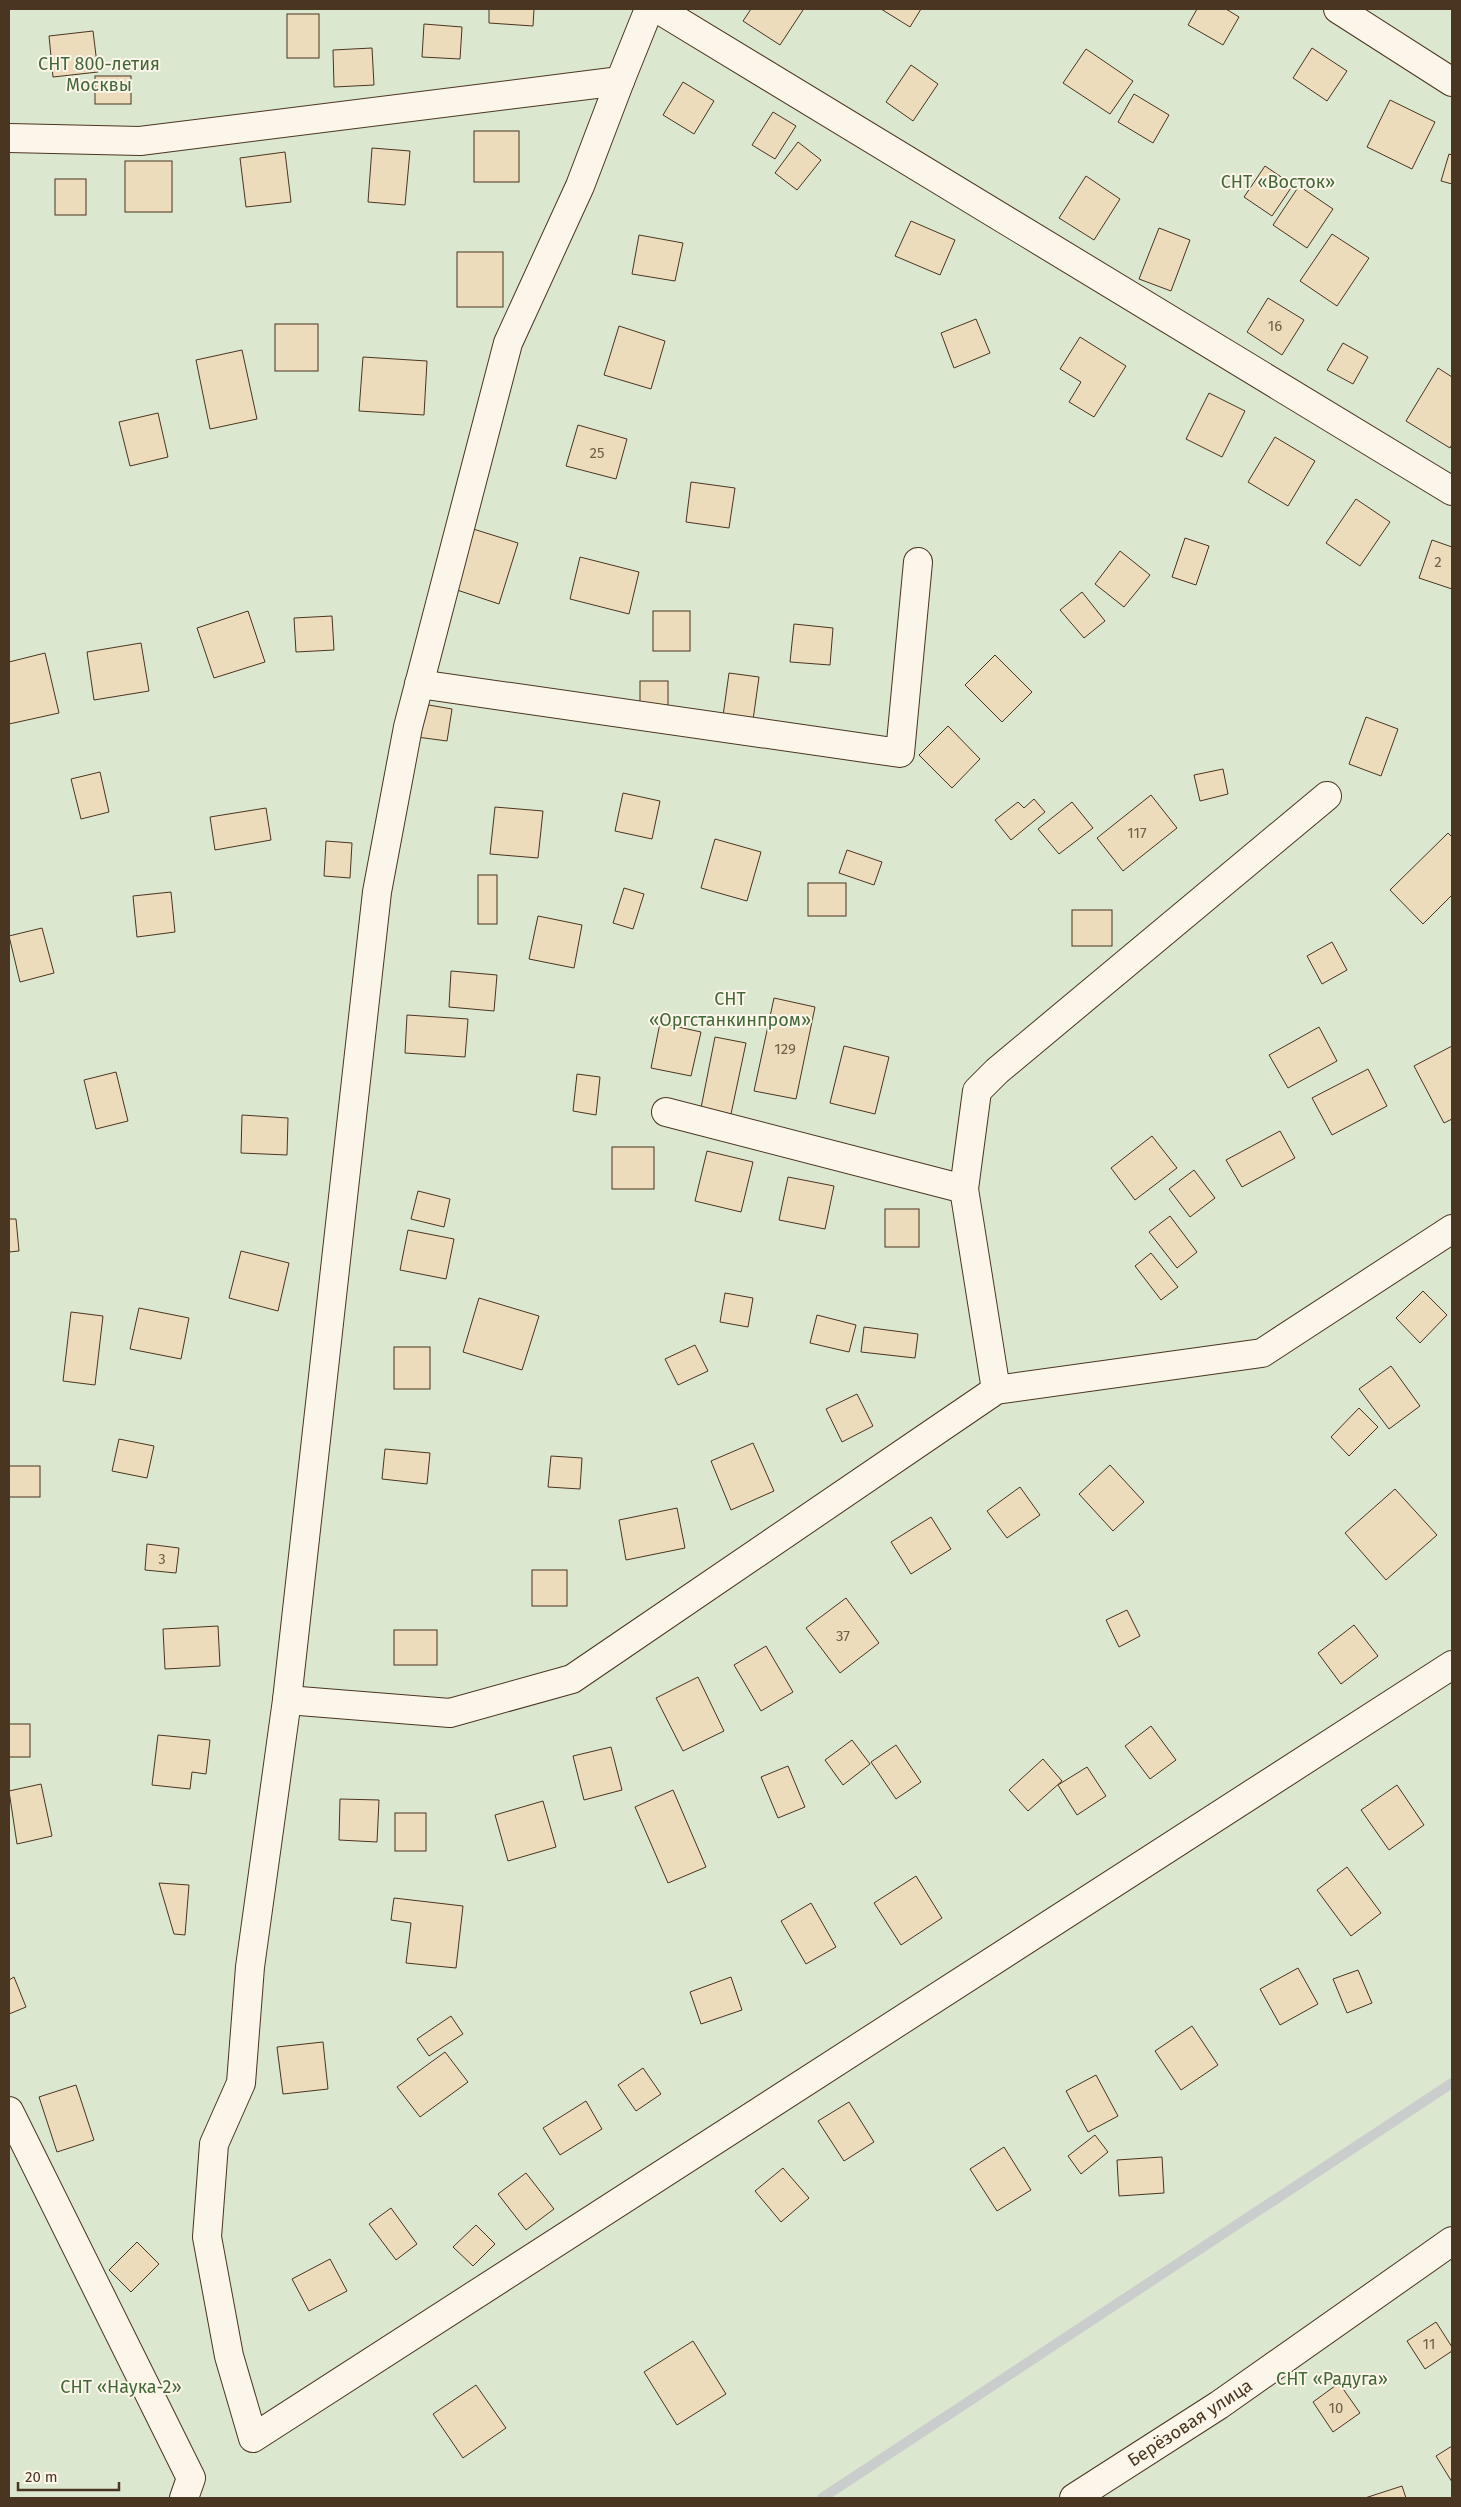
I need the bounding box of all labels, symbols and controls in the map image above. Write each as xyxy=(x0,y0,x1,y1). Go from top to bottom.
park label: СНТ 800-летия Москвы xyxy=(38,53,160,96)
park label: СНТ «Восток» xyxy=(1221,171,1335,193)
house number: 16 xyxy=(1268,317,1282,335)
house number: 25 xyxy=(590,444,604,462)
house number: 2 xyxy=(1434,553,1442,571)
house number: 117 xyxy=(1127,824,1147,842)
park label: СНТ «Оргстанкинпром» xyxy=(649,988,811,1031)
house number: 129 xyxy=(774,1040,796,1058)
house number: 3 xyxy=(158,1550,166,1568)
house number: 37 xyxy=(836,1627,850,1645)
house number: 11 xyxy=(1423,2335,1435,2353)
park label: СНТ «Радуга» xyxy=(1276,2368,1388,2390)
street label: Берёзовая улица xyxy=(1123,2374,1257,2472)
park label: СНТ «Наука-2» xyxy=(60,2376,182,2398)
house number: 10 xyxy=(1329,2399,1343,2417)
scale bar xyxy=(18,2460,119,2492)
text: 20 m xyxy=(25,2468,58,2486)

